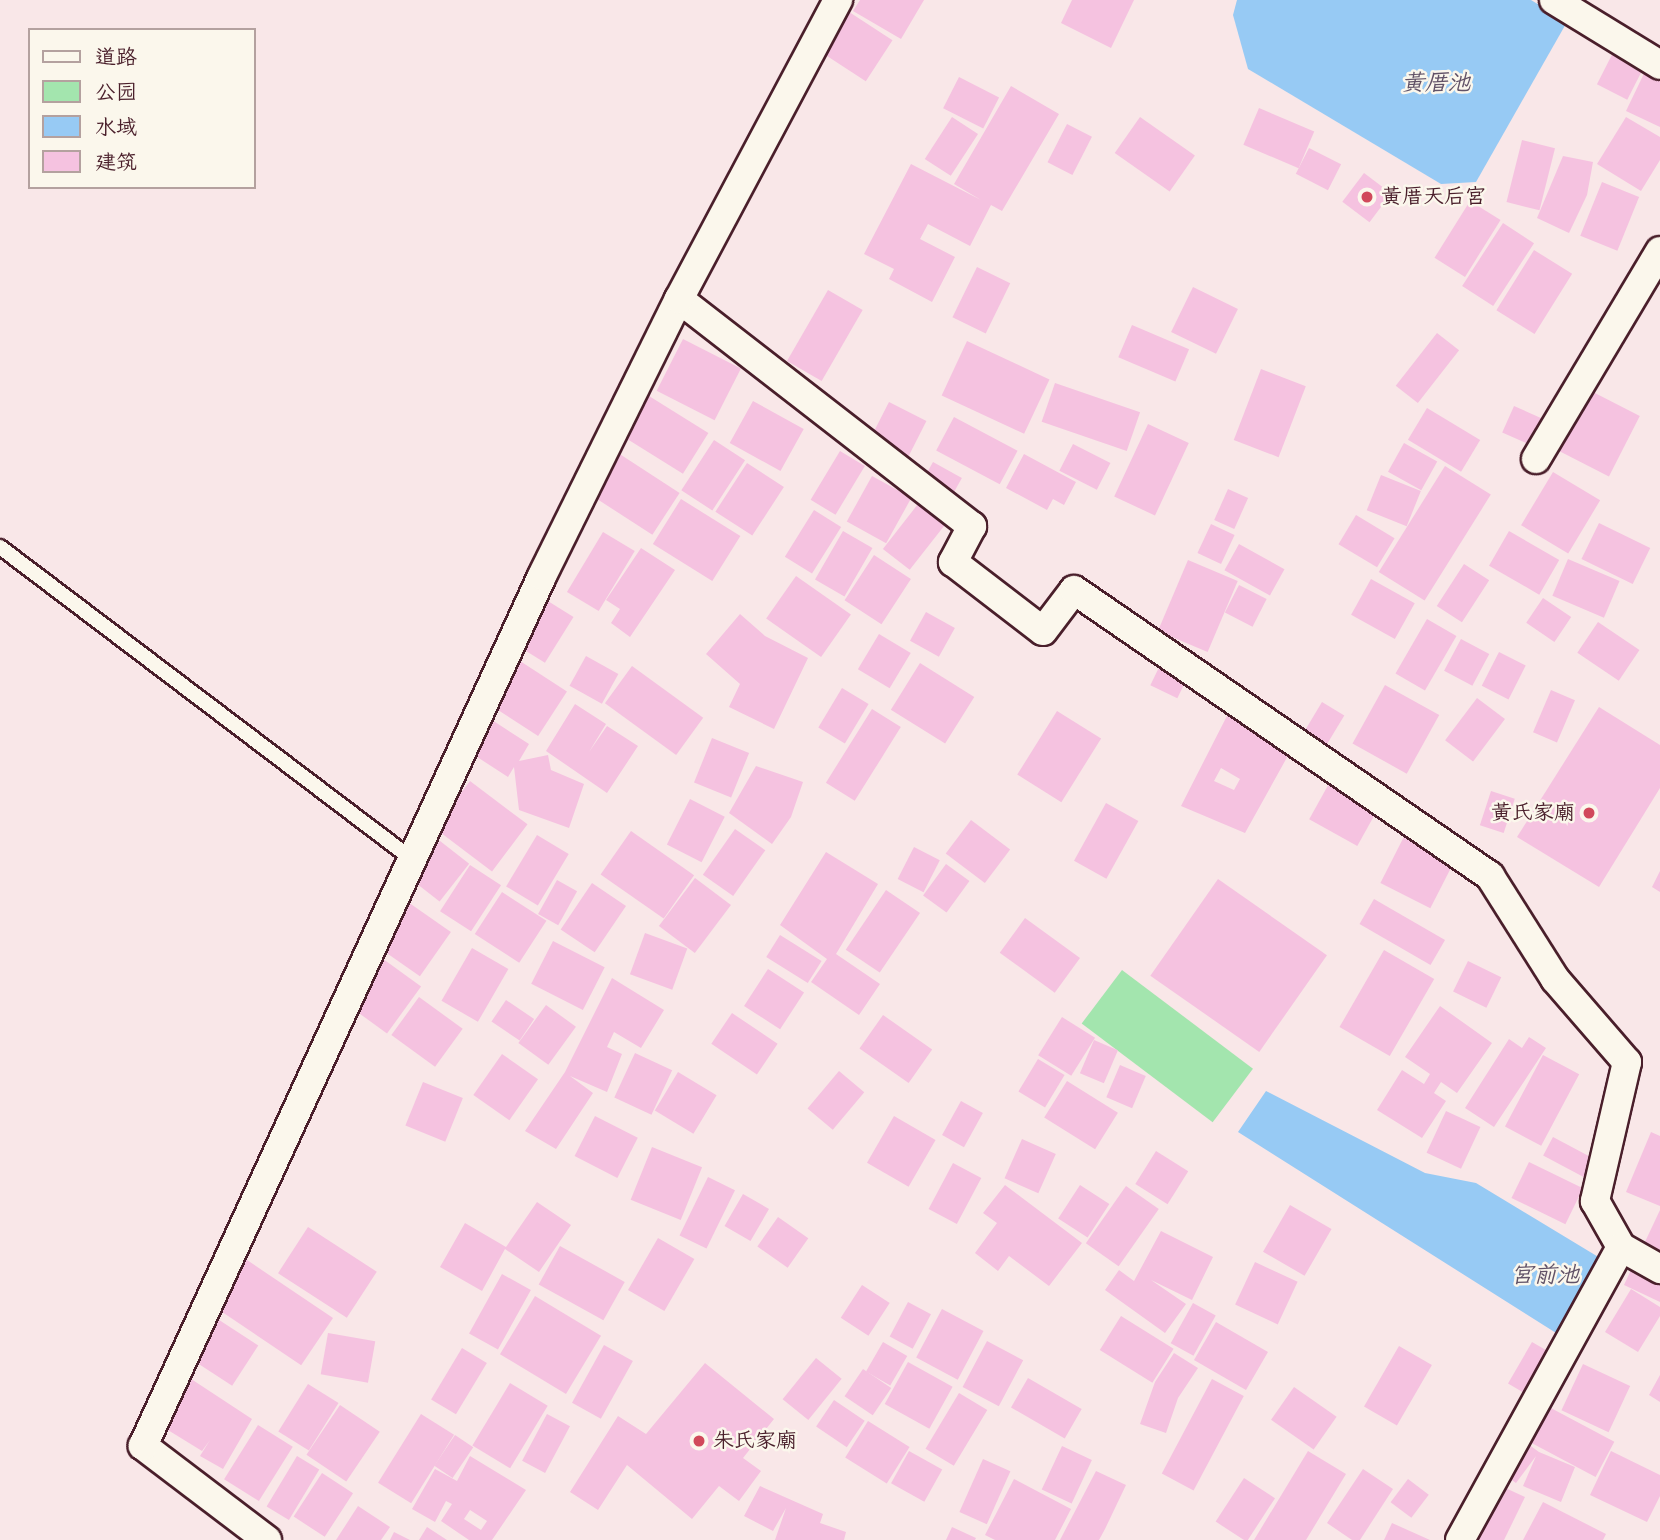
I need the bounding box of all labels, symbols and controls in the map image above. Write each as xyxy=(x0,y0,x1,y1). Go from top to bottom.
legend xyxy=(28,28,256,189)
text: 道路 xyxy=(95,44,137,71)
water label: 黄厝池 xyxy=(1402,69,1470,97)
text: 公园 xyxy=(95,79,137,106)
text: 水域 xyxy=(95,114,137,141)
text: 建筑 xyxy=(95,149,137,176)
place label: 黄厝天后宫 xyxy=(1381,184,1486,210)
marker: 黄厝天后宫 xyxy=(1359,189,1375,205)
place label: 黄氏家廟 xyxy=(1491,800,1575,826)
marker: 黄氏家廟 xyxy=(1581,805,1597,821)
water label: 宫前池 xyxy=(1511,1261,1579,1289)
place label: 朱氏家廟 xyxy=(713,1428,797,1454)
marker: 朱氏家廟 xyxy=(691,1433,707,1449)

